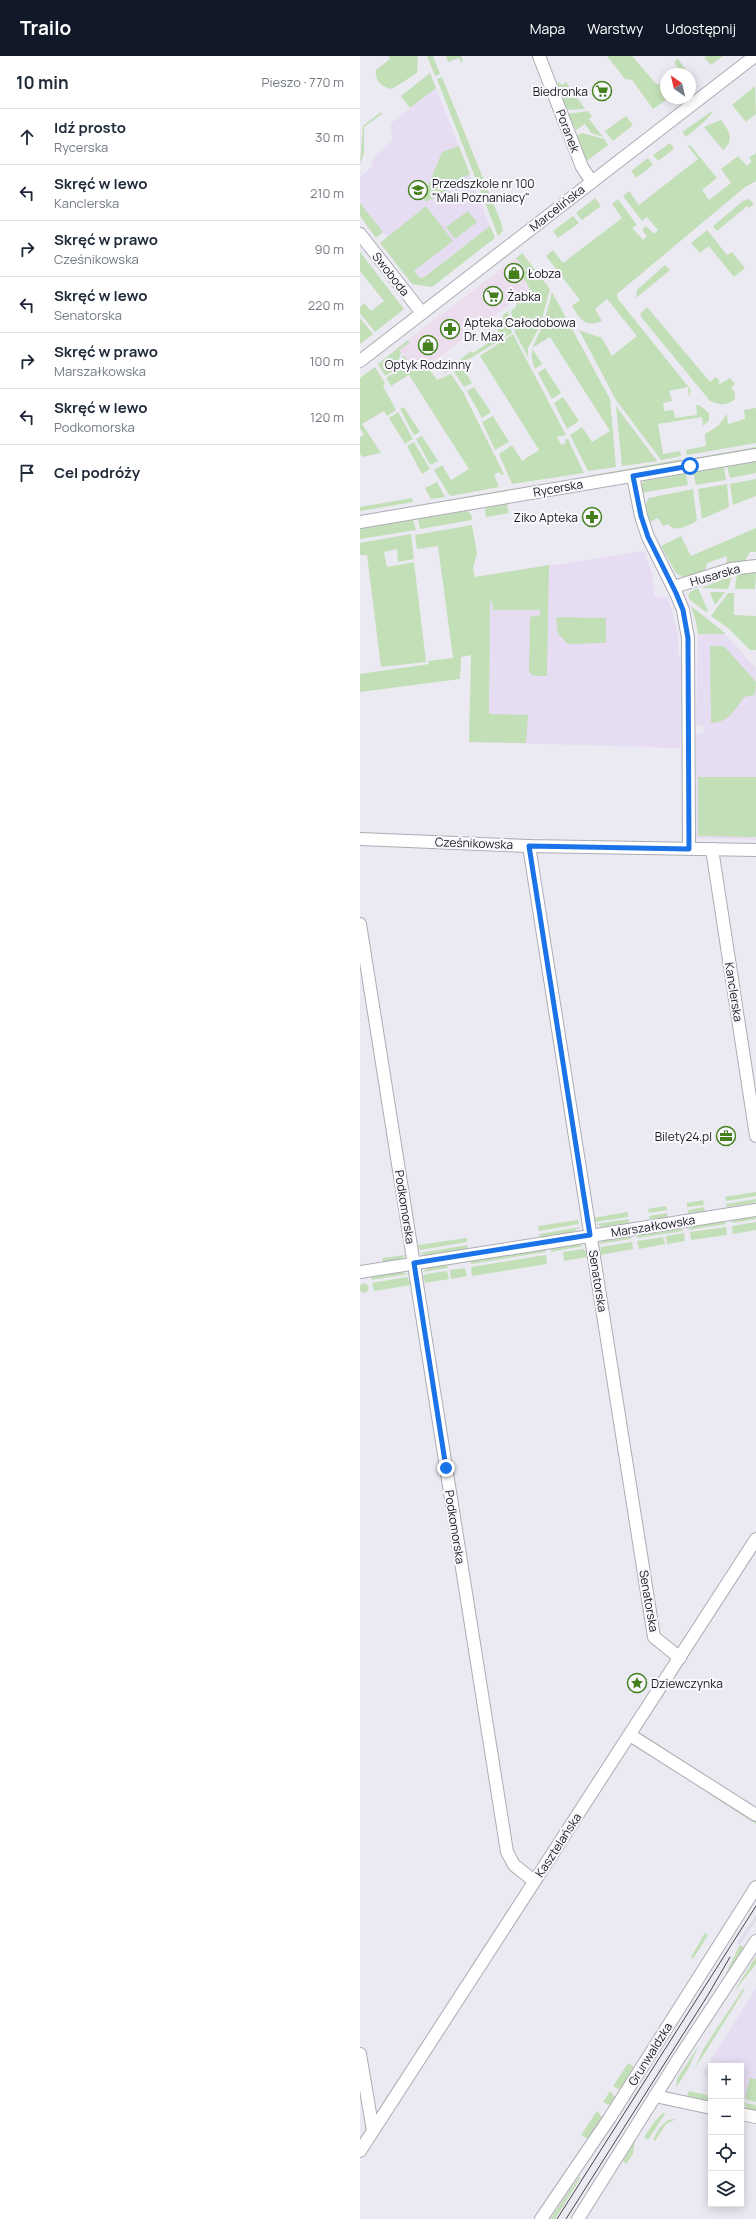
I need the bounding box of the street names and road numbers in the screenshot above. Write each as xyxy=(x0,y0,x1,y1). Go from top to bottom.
street label: Poranek xyxy=(552,107,584,156)
street label: Marcelińska xyxy=(526,181,588,235)
street label: Swoboda xyxy=(368,248,414,300)
street label: Rycerska xyxy=(532,475,584,501)
street label: Husarska xyxy=(688,560,742,590)
street label: Cześnikowska xyxy=(435,833,513,853)
street label: Kanclerska xyxy=(721,961,747,1023)
street label: Podkomorska xyxy=(391,1169,419,1245)
street label: Marszałkowska xyxy=(610,1211,696,1241)
street label: Senatorska xyxy=(585,1249,611,1313)
street label: Podkomorska xyxy=(441,1489,469,1565)
street label: Senatorska xyxy=(635,1569,663,1633)
street label: Kasztelańska xyxy=(531,1810,585,1880)
street label: Grunwaldzka xyxy=(624,2019,676,2089)

